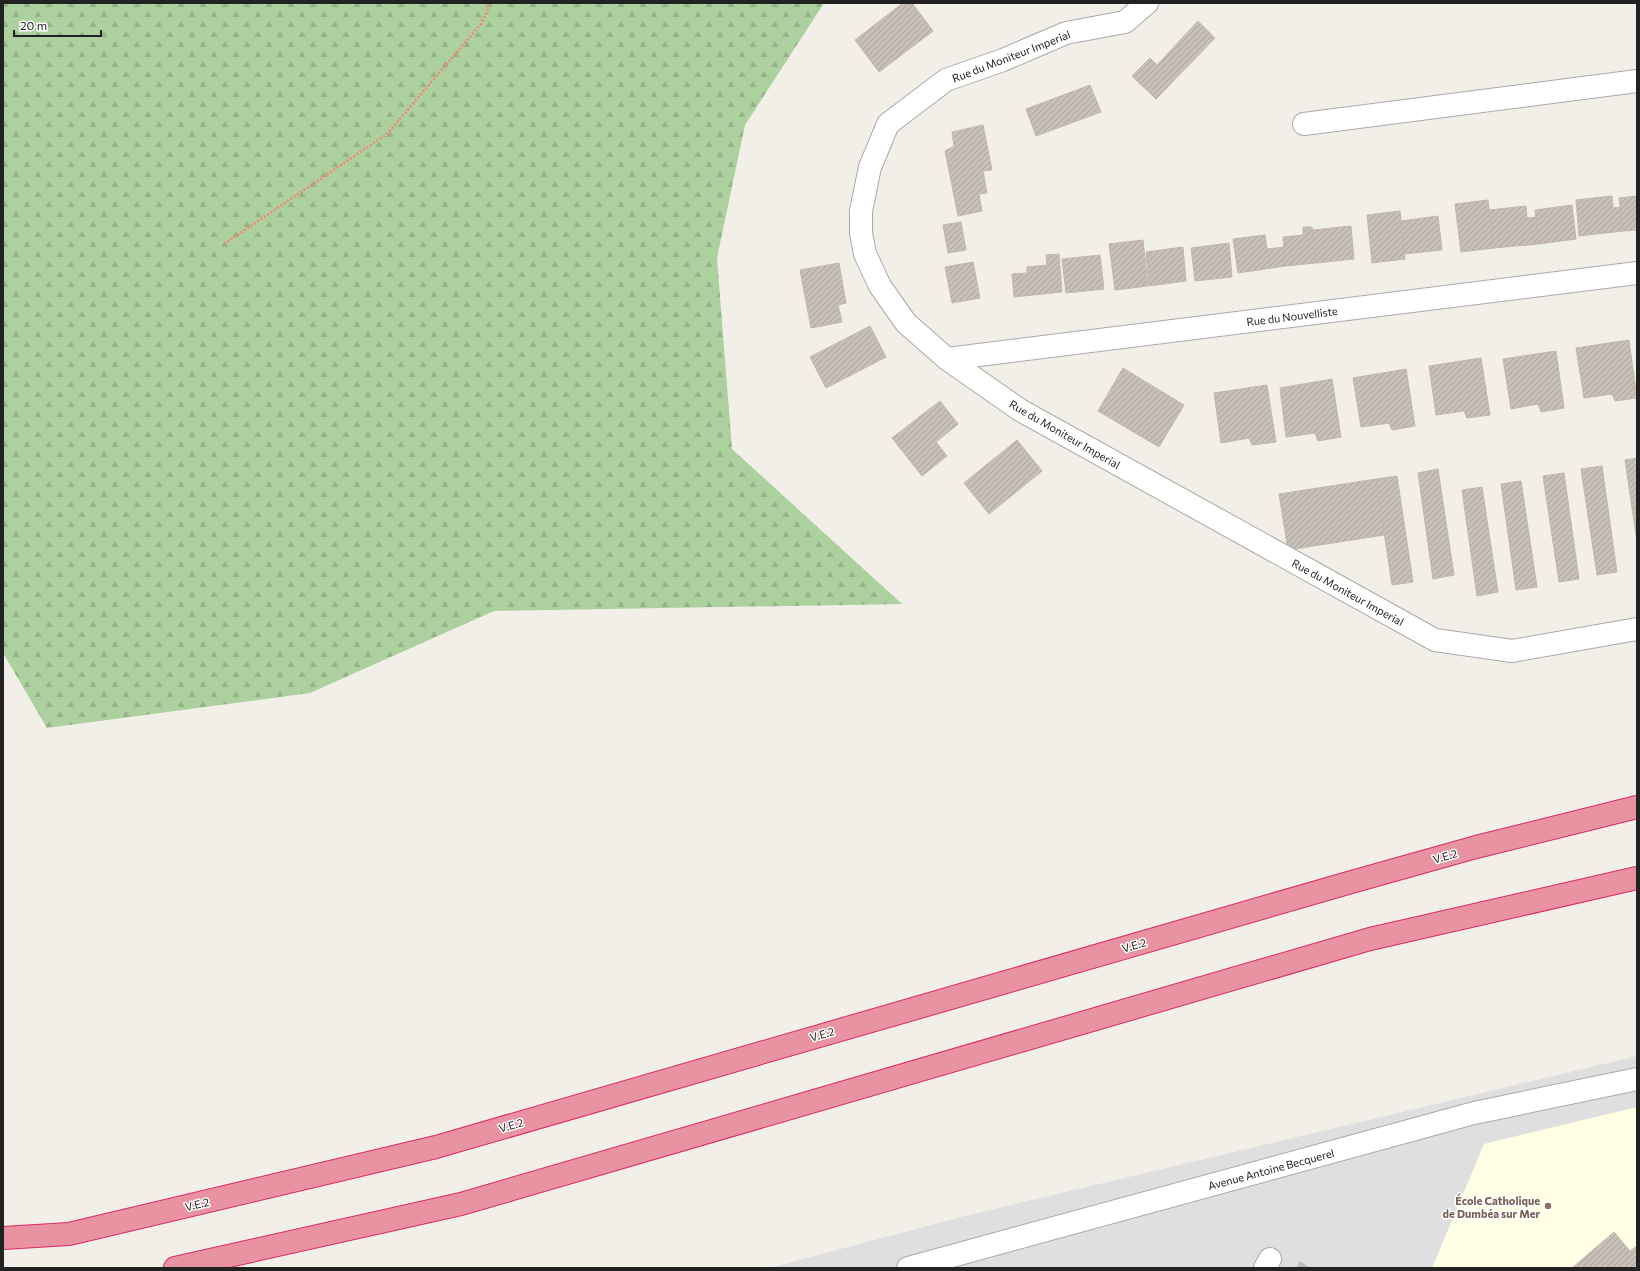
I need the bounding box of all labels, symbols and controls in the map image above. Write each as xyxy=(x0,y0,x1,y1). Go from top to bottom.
scale bar xyxy=(14,12,101,38)
text: 20 m xyxy=(20,18,47,32)
street label: Rue du Moniteur Imperial xyxy=(950,27,1072,85)
street label: Rue du Nouvelliste xyxy=(1246,304,1339,328)
street label: Rue du Moniteur Imperial xyxy=(1007,397,1123,471)
street label: Rue du Moniteur Imperial xyxy=(1290,556,1406,628)
street label: V.E.2 xyxy=(1431,846,1459,866)
street label: V.E.2 xyxy=(1120,935,1148,955)
street label: V.E.2 xyxy=(808,1024,836,1044)
street label: V.E.2 xyxy=(497,1115,525,1135)
street label: Avenue Antoine Becquerel xyxy=(1206,1146,1336,1192)
place label: École Catholique de Dumbéa sur Mer xyxy=(1443,1193,1540,1220)
street label: V.E.2 xyxy=(183,1195,211,1213)
marker: École Catholique de Dumbéa sur Mer xyxy=(1543,1201,1553,1211)

